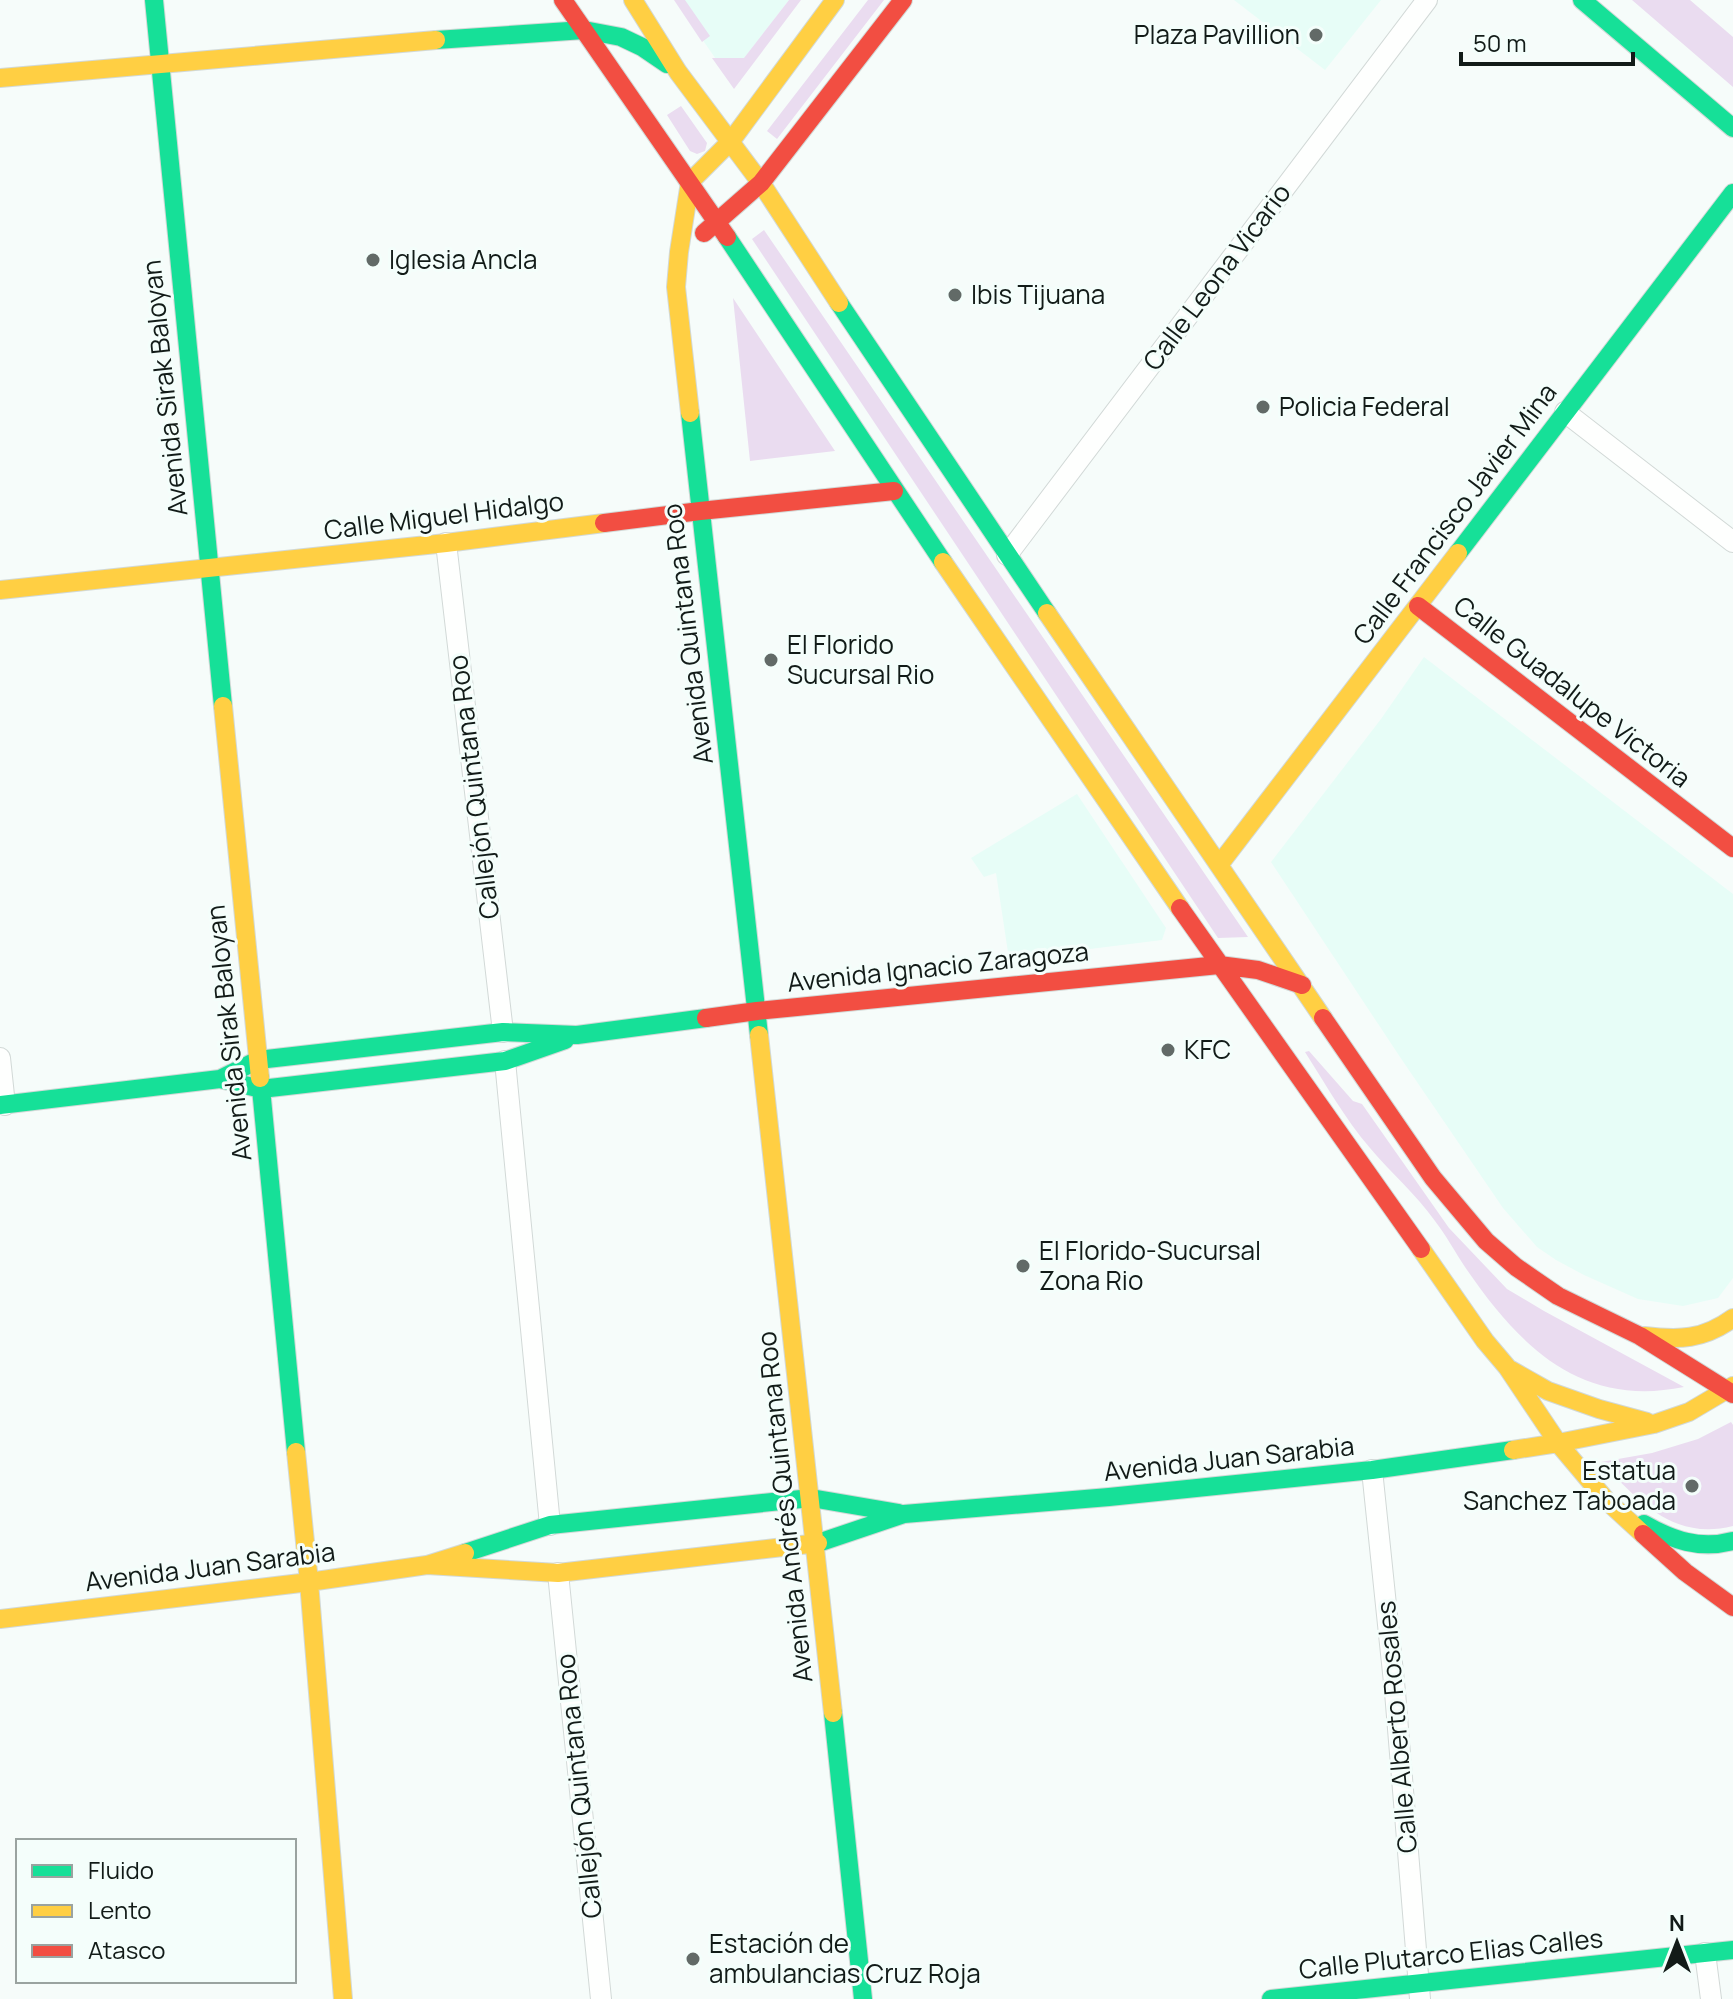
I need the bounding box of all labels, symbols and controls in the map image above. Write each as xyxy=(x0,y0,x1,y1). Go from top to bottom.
place label: Plaza Pavillion xyxy=(1134,16,1300,52)
scale bar xyxy=(1461,16,1633,66)
marker: Plaza Pavillion xyxy=(1307,26,1325,44)
text: 50 m xyxy=(1473,26,1527,59)
street label: Calle Leona Vicario xyxy=(1134,176,1298,377)
place label: Iglesia Ancla xyxy=(389,241,537,277)
marker: Iglesia Ancla xyxy=(364,251,382,269)
street label: Avenida Sirak Baloyan xyxy=(133,258,195,518)
place label: Ibis Tijuana xyxy=(971,276,1105,312)
marker: Ibis Tijuana xyxy=(946,286,964,304)
street label: Calle Francisco Javier Mina xyxy=(1344,375,1564,651)
place label: Policia Federal xyxy=(1279,388,1450,424)
marker: Policia Federal xyxy=(1254,398,1272,416)
street label: Calle Miguel Hidalgo xyxy=(322,482,566,548)
street label: Avenida Quintana Roo xyxy=(653,502,721,767)
street label: Calle Guadalupe Victoria xyxy=(1447,587,1699,795)
place label: El Florido Sucursal Rio xyxy=(787,626,934,692)
marker: El Florido Sucursal Rio xyxy=(762,651,780,669)
street label: Callejón Quintana Roo xyxy=(439,653,507,921)
street label: Avenida Sirak Baloyan xyxy=(197,903,259,1163)
street label: Avenida Ignacio Zaragoza xyxy=(785,932,1090,1000)
place label: KFC xyxy=(1184,1031,1231,1067)
marker: KFC xyxy=(1159,1041,1177,1059)
place label: El Florido-Sucursal Zona Rio xyxy=(1039,1232,1261,1298)
marker: El Florido-Sucursal Zona Rio xyxy=(1014,1257,1032,1275)
street label: Avenida Andrés Quintana Roo xyxy=(748,1330,820,1685)
street label: Avenida Juan Sarabia xyxy=(1102,1427,1356,1489)
place label: Estatua Sanchez Taboada xyxy=(1463,1452,1676,1518)
marker: Estatua Sanchez Taboada xyxy=(1683,1477,1701,1495)
street label: Avenida Juan Sarabia xyxy=(83,1533,337,1599)
street label: Calle Alberto Rosales xyxy=(1367,1599,1425,1855)
street label: Callejón Quintana Roo xyxy=(546,1652,610,1920)
legend xyxy=(16,1839,296,1983)
text: Fluido xyxy=(88,1853,154,1886)
text: Lento xyxy=(88,1893,152,1926)
north arrow xyxy=(1637,1903,1717,1983)
text: N xyxy=(1669,1908,1685,1938)
street label: Calle Plutarco Elias Calles xyxy=(1297,1919,1605,1987)
place label: Estación de ambulancias Cruz Roja xyxy=(709,1925,981,1991)
text: Atasco xyxy=(88,1933,165,1966)
marker: Estación de ambulancias Cruz Roja xyxy=(684,1950,702,1968)

